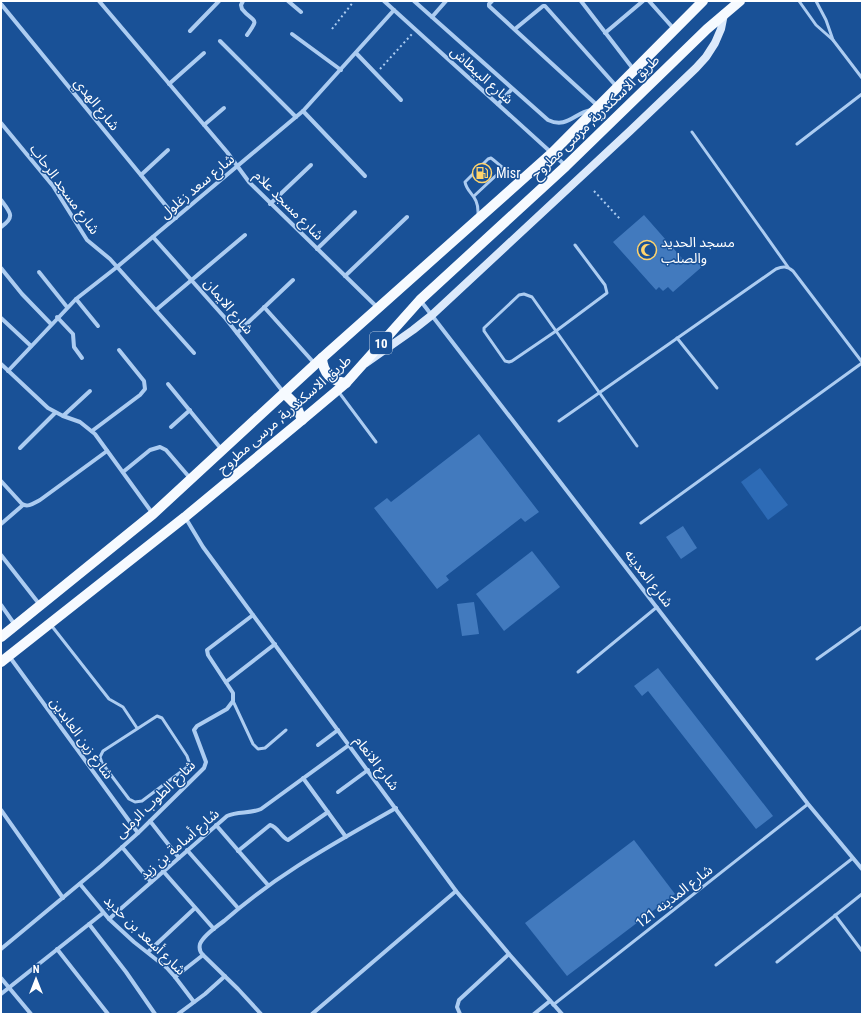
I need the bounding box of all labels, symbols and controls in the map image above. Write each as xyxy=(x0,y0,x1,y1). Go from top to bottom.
street label: شارع البيطاش xyxy=(445,43,517,109)
street label: طريق الاسكندرية, مرسى مطروح xyxy=(528,52,664,185)
street label: شارع الهدي xyxy=(69,75,123,135)
street label: شارع مسجد الرحاب xyxy=(25,141,103,239)
street label: شارع سعد زغلول xyxy=(157,150,239,224)
fuel station icon: Misr xyxy=(471,162,493,184)
place label: Misr xyxy=(496,165,520,181)
street label: شارع مسجد علام xyxy=(249,167,327,245)
place label: مسجد الحديد والصلب xyxy=(661,234,735,267)
mosque icon: مسجد الحديد والصلب xyxy=(636,239,658,261)
street label: شارع الايمان xyxy=(199,275,257,339)
road number: 10 xyxy=(370,332,392,354)
street label: طريق الاسكندرية, مرسى مطروح xyxy=(214,352,356,479)
street label: شارع المدينه xyxy=(619,546,676,612)
street label: شارع زين العابدين xyxy=(45,694,117,784)
street label: شارع الانعام xyxy=(349,733,403,795)
street label: شارع الطوب الرملى xyxy=(112,757,200,843)
street label: شارع أسامة بن زيد xyxy=(136,805,224,885)
street label: شارع المدينه 121 xyxy=(633,861,717,933)
street label: شارع أسعد بن حديد xyxy=(99,891,190,980)
north arrow xyxy=(16,959,56,999)
text: N xyxy=(33,963,40,976)

